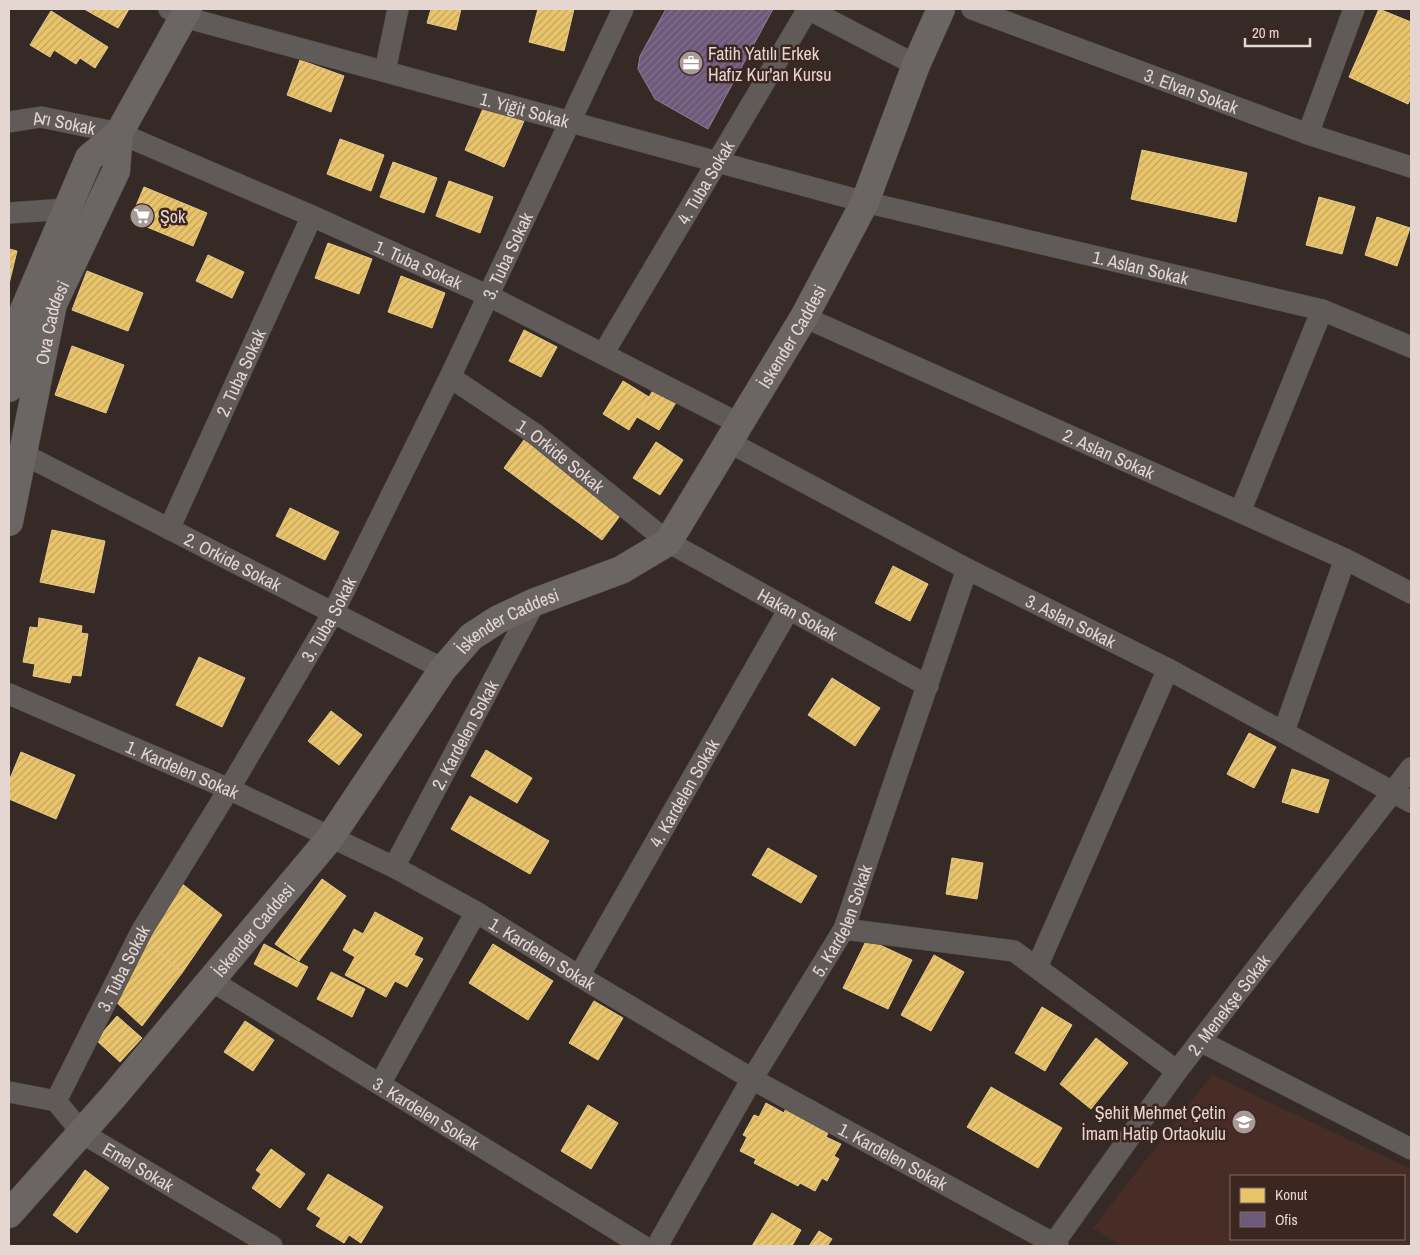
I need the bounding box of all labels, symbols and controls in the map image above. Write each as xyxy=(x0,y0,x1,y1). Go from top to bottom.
scale bar xyxy=(1245,15,1310,47)
text: 20 m xyxy=(1252,22,1279,43)
place label: Fatih Yatılı Erkek Hafız Kur'an Kursu xyxy=(708,41,831,87)
office icon: Fatih Yatılı Erkek Hafız Kur'an Kursu xyxy=(678,50,704,76)
street label: 3. Elvan Sokak xyxy=(1141,62,1242,120)
street label: 1. Yiğit Sokak xyxy=(477,86,573,134)
street label: Arı Sokak xyxy=(30,104,99,141)
street label: 4. Tuba Sokak xyxy=(670,135,740,229)
supermarket icon: Şok xyxy=(129,203,155,229)
place label: Şok xyxy=(160,204,186,229)
street label: 3. Tuba Sokak xyxy=(476,207,539,303)
street label: 1. Tuba Sokak xyxy=(371,233,467,295)
street label: 1. Aslan Sokak xyxy=(1090,244,1192,291)
street label: Ova Caddesi xyxy=(29,276,75,367)
street label: İskender Caddesi xyxy=(752,280,832,392)
street label: 2. Tuba Sokak xyxy=(210,324,272,420)
street label: 1. Orkide Sokak xyxy=(512,413,611,499)
street label: 2. Aslan Sokak xyxy=(1059,422,1159,485)
street label: 2. Orkide Sokak xyxy=(180,526,286,597)
street label: 3. Tuba Sokak xyxy=(295,572,362,666)
street label: İskender Caddesi xyxy=(450,582,562,659)
street label: Hakan Sokak xyxy=(753,582,843,646)
street label: 3. Aslan Sokak xyxy=(1022,588,1121,654)
street label: 2. Kardelen Sokak xyxy=(425,675,504,794)
street label: 1. Kardelen Sokak xyxy=(122,734,244,805)
street label: 4. Kardelen Sokak xyxy=(643,734,725,851)
street label: 5. Kardelen Sokak xyxy=(805,861,878,981)
street label: İskender Caddesi xyxy=(207,877,300,982)
street label: 1. Kardelen Sokak xyxy=(485,911,601,996)
street label: 3. Tuba Sokak xyxy=(91,919,155,1015)
street label: 2. Menekşe Sokak xyxy=(1181,948,1276,1060)
street label: 3. Kardelen Sokak xyxy=(368,1071,485,1156)
place label: Şehit Mehmet Çetin İmam Hatip Ortaokulu xyxy=(1082,1100,1226,1146)
school or university icon: Şehit Mehmet Çetin İmam Hatip Ortaokulu xyxy=(1231,1109,1257,1135)
street label: 1. Kardelen Sokak xyxy=(834,1116,953,1196)
street label: Emel Sokak xyxy=(98,1136,179,1198)
legend xyxy=(1230,1175,1405,1240)
text: Konut xyxy=(1275,1184,1308,1205)
text: Ofis xyxy=(1275,1209,1298,1230)

